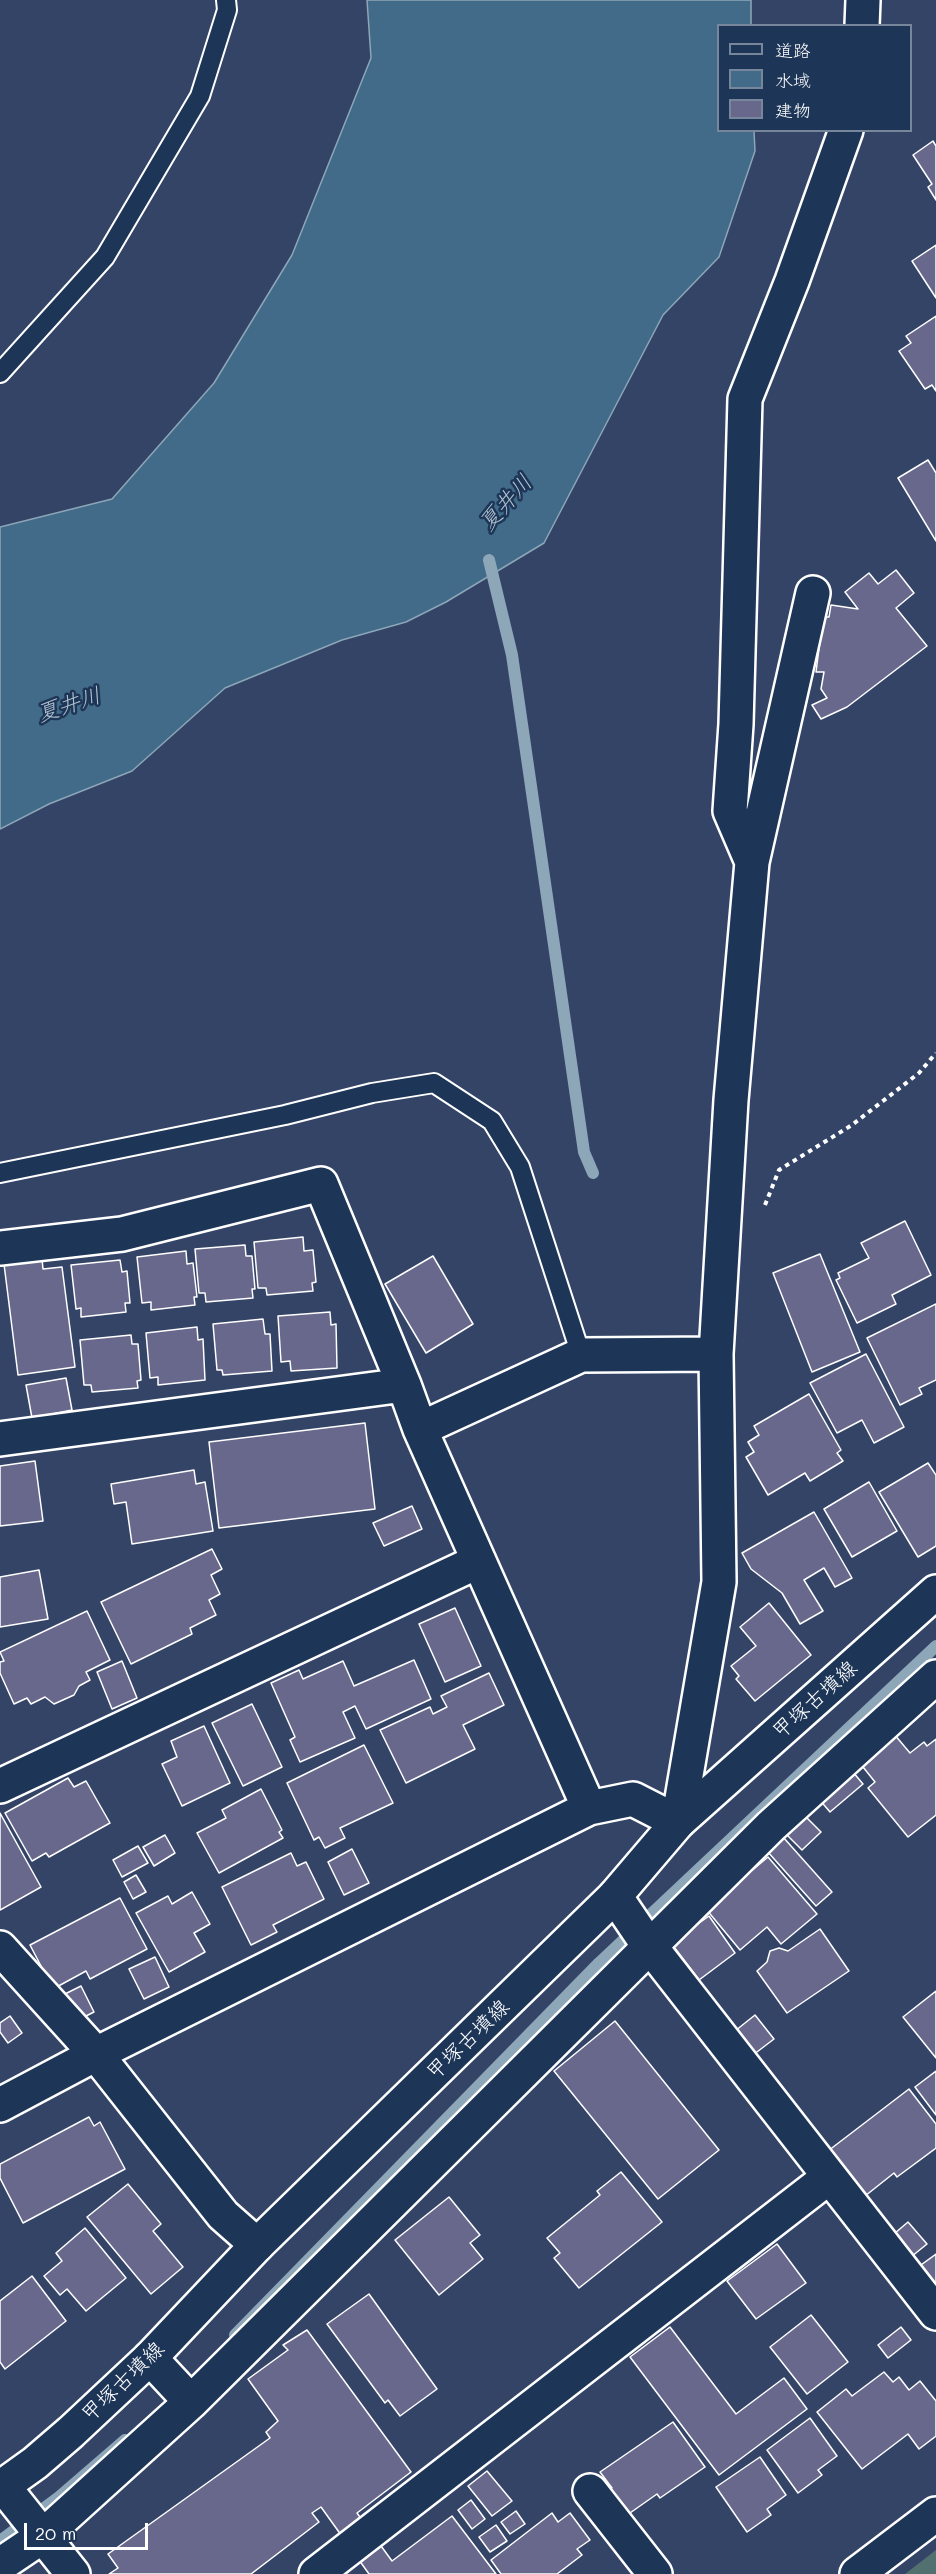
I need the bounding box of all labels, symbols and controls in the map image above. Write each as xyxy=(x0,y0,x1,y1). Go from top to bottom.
legend xyxy=(717,24,912,132)
text: 道路 xyxy=(775,38,811,62)
text: 水域 xyxy=(775,68,811,92)
text: 建物 xyxy=(775,98,811,122)
water label: 夏井川 xyxy=(474,470,538,536)
water label: 夏井川 xyxy=(34,682,104,728)
street label: 甲塚古墳線 xyxy=(768,1656,862,1744)
street label: 甲塚古墳線 xyxy=(421,1994,515,2086)
street label: 甲塚古墳線 xyxy=(76,2336,170,2428)
scale bar xyxy=(27,2511,152,2549)
text: 20 m xyxy=(35,2521,76,2545)

